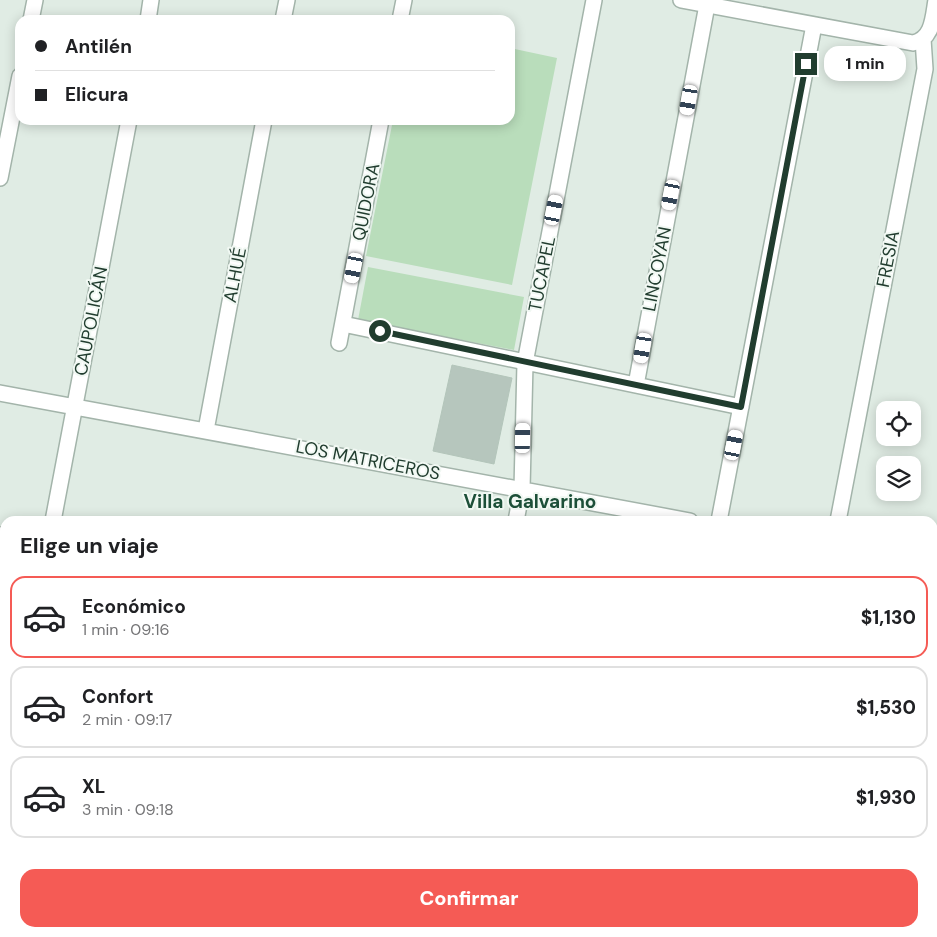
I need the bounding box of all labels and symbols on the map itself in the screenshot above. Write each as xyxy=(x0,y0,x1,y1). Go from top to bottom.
callout: 1 min xyxy=(824,46,906,82)
route end xyxy=(795,53,817,75)
car xyxy=(679,84,698,116)
street label: QUIDORA xyxy=(347,161,385,243)
car xyxy=(660,179,681,211)
car xyxy=(543,194,564,226)
street label: LINCOYAN xyxy=(637,225,677,313)
street label: FRESIA xyxy=(871,229,905,289)
street label: TUCAPEL xyxy=(523,234,561,314)
street label: ALHUÉ xyxy=(218,245,252,305)
car xyxy=(343,252,364,284)
street label: CAUPOLICÁN xyxy=(69,264,113,378)
route start xyxy=(369,320,391,342)
car xyxy=(633,332,652,364)
car xyxy=(515,423,530,453)
car xyxy=(723,429,744,461)
street label: LOS MATRICEROS xyxy=(294,434,442,486)
district label: Villa Galvarino xyxy=(464,489,596,514)

